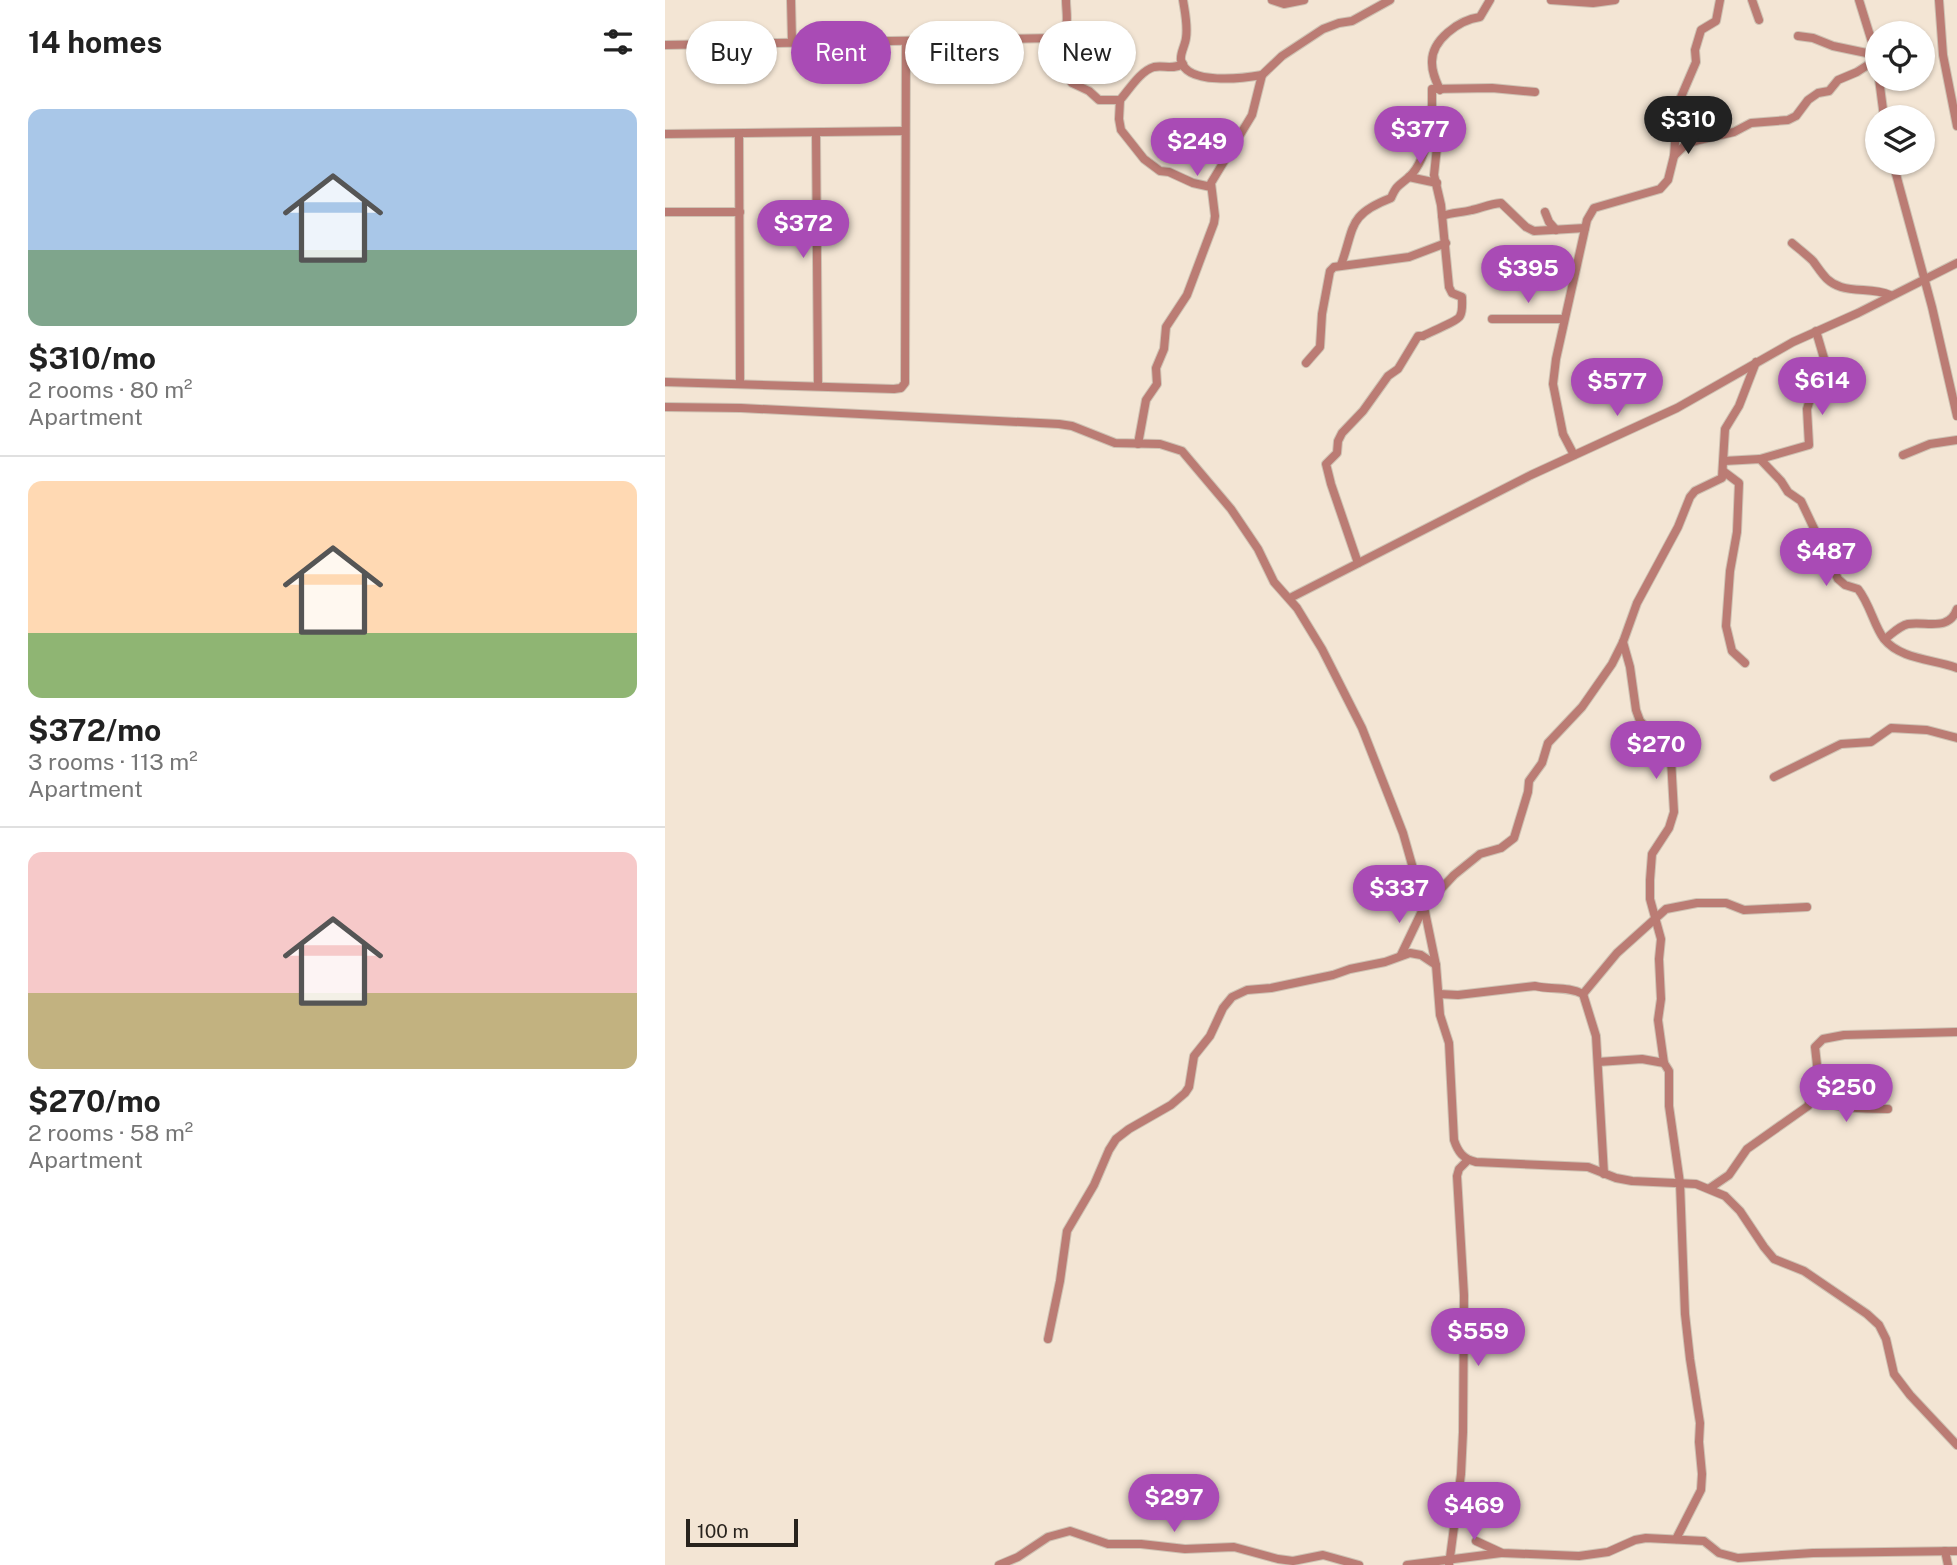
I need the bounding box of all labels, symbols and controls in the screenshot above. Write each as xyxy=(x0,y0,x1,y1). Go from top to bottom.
chip: Buy xyxy=(686,21,777,84)
chip: Rent xyxy=(791,21,891,84)
chip: Filters xyxy=(905,21,1024,84)
chip: New xyxy=(1038,21,1136,84)
map controls xyxy=(1865,21,1935,175)
button: locate xyxy=(1865,21,1935,91)
icon: filters xyxy=(599,23,637,61)
text: 14 homes xyxy=(28,24,162,60)
pin: $310 xyxy=(1647,96,1729,156)
text: $310 xyxy=(1660,105,1716,132)
button: layers xyxy=(1865,105,1935,175)
pin: $377 xyxy=(1379,106,1461,166)
text: $377 xyxy=(1390,115,1450,142)
pin: $249 xyxy=(1156,118,1238,178)
text: $249 xyxy=(1167,127,1227,154)
icon: home xyxy=(270,155,396,281)
pin: $372 xyxy=(762,201,844,260)
text: $372 xyxy=(773,209,833,236)
pin: $395 xyxy=(1487,246,1569,305)
text: $395 xyxy=(1497,254,1559,281)
text: $310/mo xyxy=(28,340,156,376)
pin: $577 xyxy=(1576,358,1658,418)
pin: $614 xyxy=(1781,358,1863,417)
text: $614 xyxy=(1794,366,1850,393)
text: $577 xyxy=(1587,367,1647,394)
text: 2 rooms · 80 m² xyxy=(28,376,193,403)
text: Apartment xyxy=(28,403,143,430)
icon: home xyxy=(270,527,396,653)
pin: $487 xyxy=(1785,528,1867,588)
text: $487 xyxy=(1796,537,1856,564)
text: $372/mo xyxy=(28,712,161,748)
pin: $270 xyxy=(1615,722,1697,781)
text: $270 xyxy=(1626,730,1686,757)
text: 3 rooms · 113 m² xyxy=(28,748,198,775)
text: Apartment xyxy=(28,775,143,802)
pin: $337 xyxy=(1358,866,1440,925)
text: $337 xyxy=(1369,874,1429,901)
icon: home xyxy=(270,898,396,1024)
pin: $250 xyxy=(1805,1064,1887,1124)
text: $250 xyxy=(1816,1073,1876,1100)
text: $270/mo xyxy=(28,1083,161,1119)
text: 2 rooms · 58 m² xyxy=(28,1119,193,1146)
text: Apartment xyxy=(28,1146,143,1173)
pin: $559 xyxy=(1437,1308,1519,1368)
text: $559 xyxy=(1447,1317,1509,1344)
pin: $297 xyxy=(1133,1474,1215,1534)
pin: $469 xyxy=(1433,1482,1515,1542)
text: $297 xyxy=(1144,1483,1204,1510)
text: $469 xyxy=(1443,1491,1505,1518)
scale bar xyxy=(686,1516,798,1548)
text: 100 m xyxy=(697,1520,749,1542)

